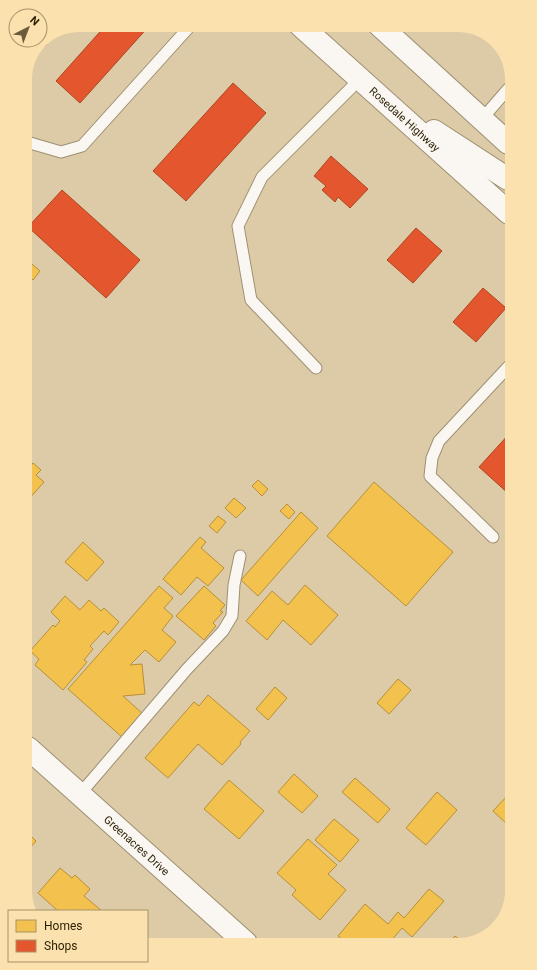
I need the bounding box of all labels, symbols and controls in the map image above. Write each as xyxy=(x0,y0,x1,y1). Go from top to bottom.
north arrow xyxy=(8,8,48,48)
text: N xyxy=(27,14,42,29)
street label: Rosedale Highway xyxy=(367,85,443,155)
street label: Greenacres Drive xyxy=(101,813,172,878)
legend xyxy=(8,910,148,962)
text: Homes xyxy=(44,919,82,933)
text: Shops xyxy=(44,939,78,953)

